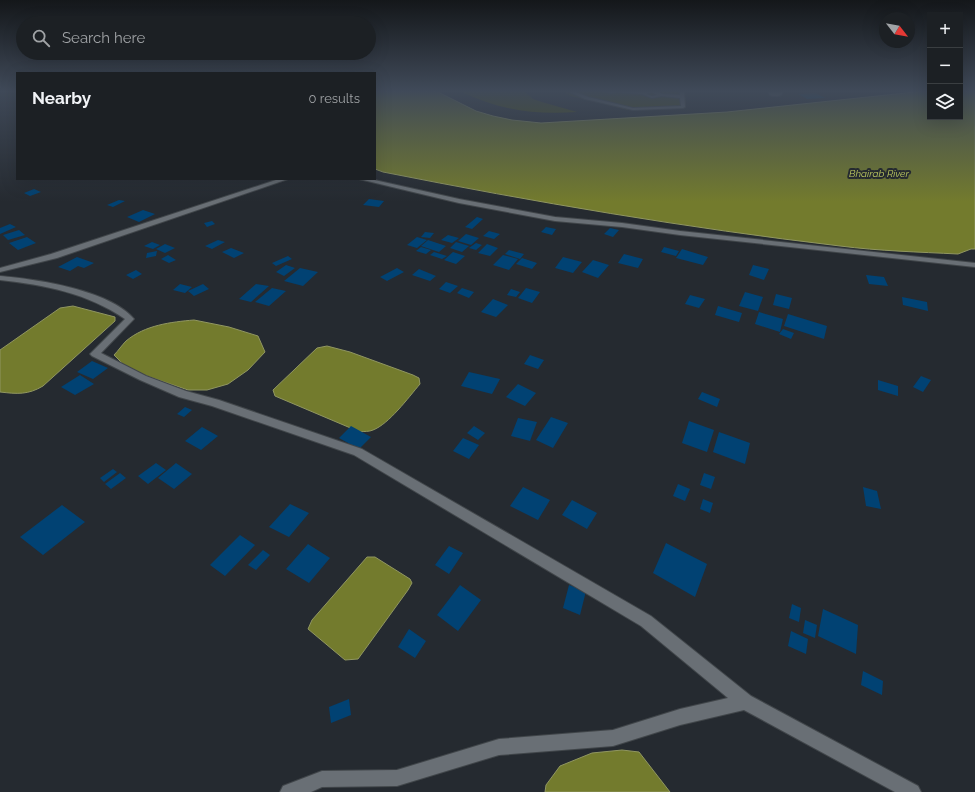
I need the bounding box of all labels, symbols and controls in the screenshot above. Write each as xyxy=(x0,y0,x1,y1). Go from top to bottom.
north arrow xyxy=(879,12,915,48)
map controls xyxy=(927,12,963,120)
button: + xyxy=(927,12,963,48)
search box xyxy=(16,16,376,60)
icon: search xyxy=(30,27,52,49)
text: Search here xyxy=(62,29,145,47)
button: − xyxy=(927,48,963,84)
button: layers xyxy=(927,84,963,120)
text: Nearby xyxy=(32,88,91,108)
text: 0 results xyxy=(309,91,360,106)
water label: Bhairab River xyxy=(849,168,909,179)

